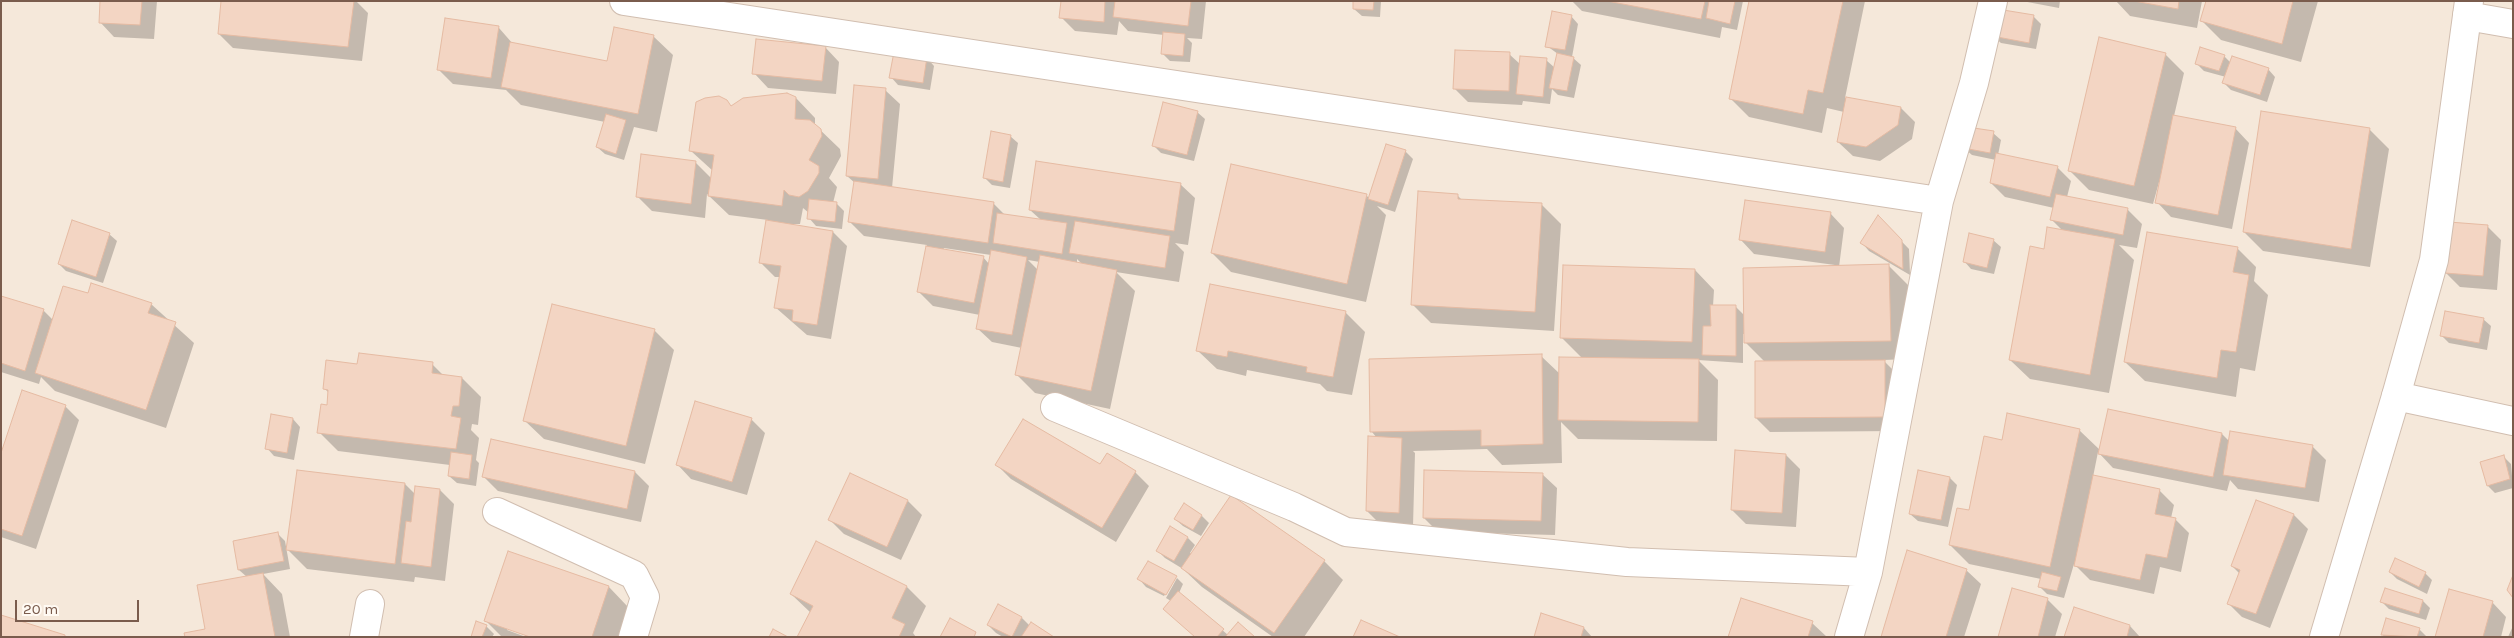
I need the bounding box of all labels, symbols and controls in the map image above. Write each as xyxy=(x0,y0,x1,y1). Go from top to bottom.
scale bar xyxy=(18,590,141,622)
text: 20 m xyxy=(23,600,58,618)

